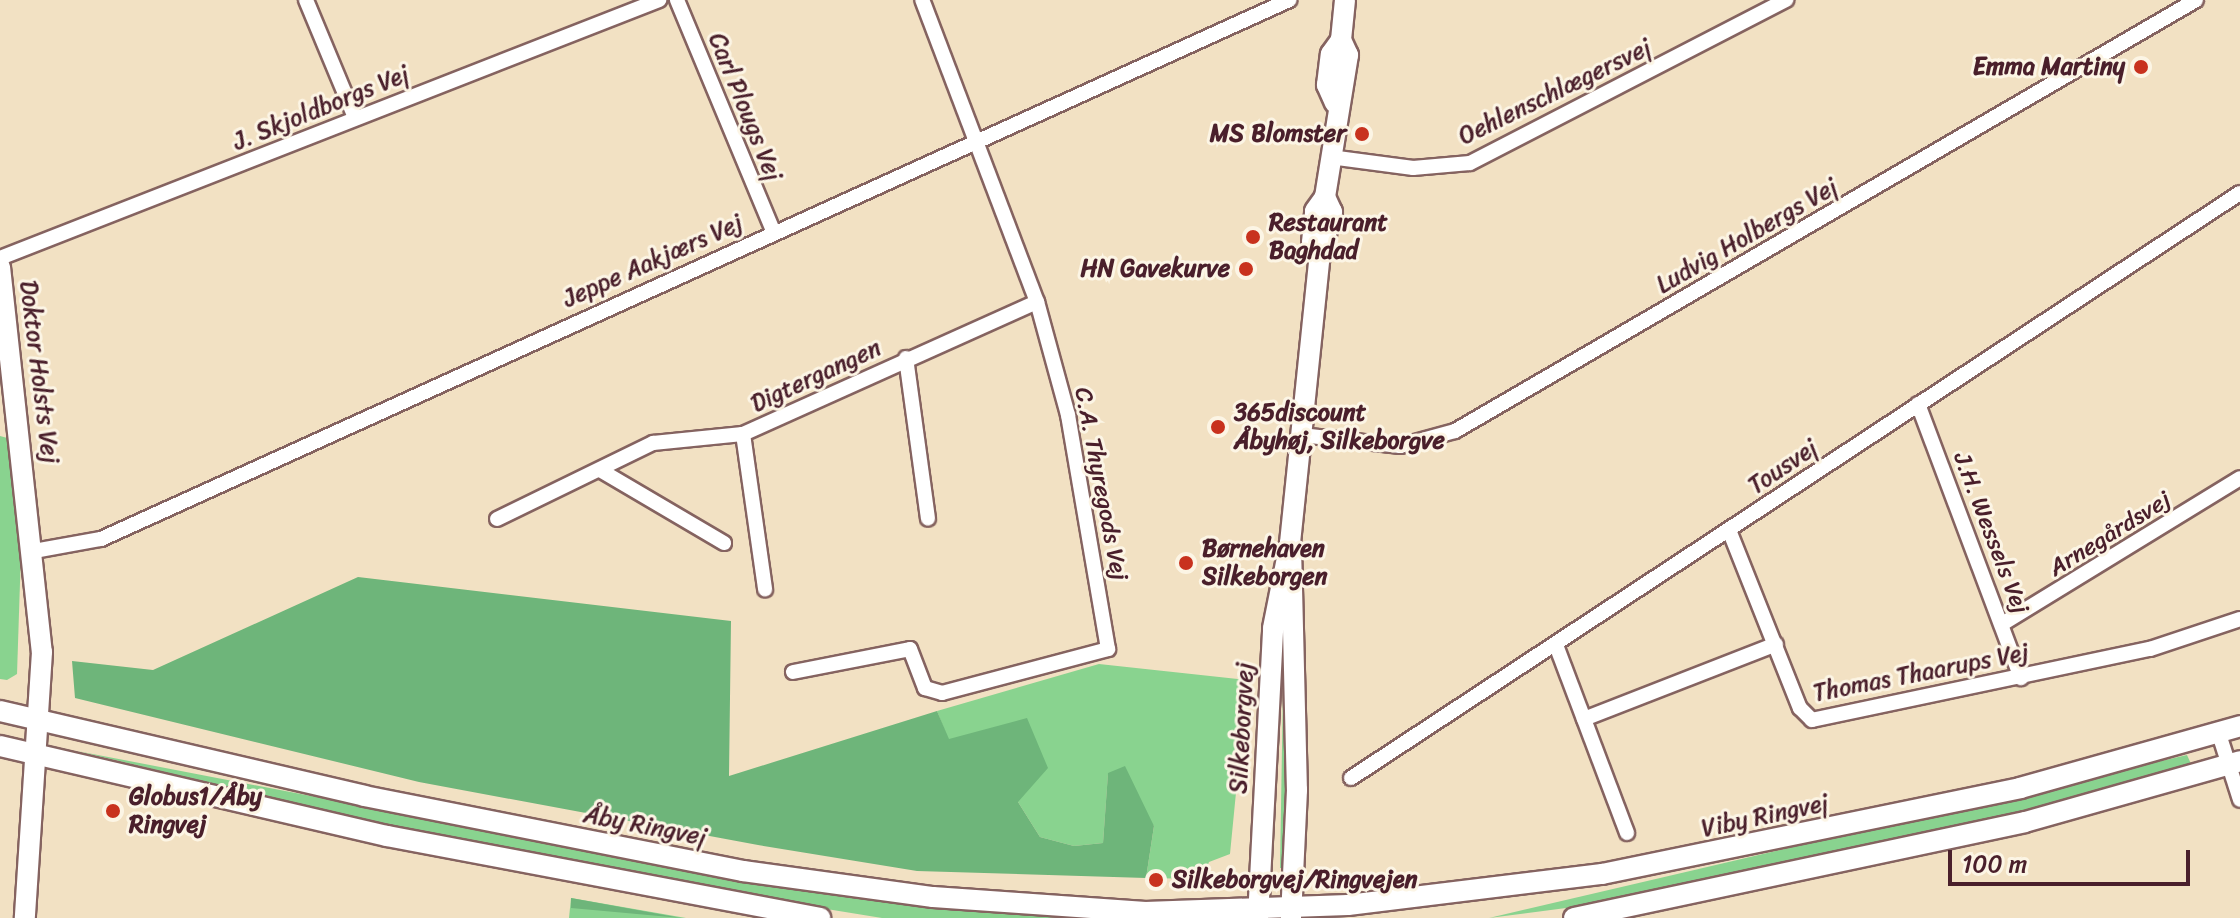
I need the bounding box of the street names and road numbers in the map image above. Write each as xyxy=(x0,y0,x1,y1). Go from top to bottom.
street label: Carl Plougs Vej xyxy=(702,29,788,185)
street label: Oehlenschlægersvej xyxy=(1454,33,1656,151)
street label: J. Skjoldborgs Vej xyxy=(228,59,414,157)
street label: Ludvig Holbergs Vej xyxy=(1651,172,1843,300)
street label: Jeppe Aakjærs Vej xyxy=(558,208,748,314)
street label: Doktor Holsts Vej xyxy=(13,279,65,465)
street label: Digtergangen xyxy=(746,333,886,419)
street label: C.A. Thyregods Vej xyxy=(1068,384,1134,584)
street label: Tousvej xyxy=(1743,434,1823,500)
street label: J.H. Wessels Vej xyxy=(1947,448,2035,618)
street label: Arnegårdsvej xyxy=(2044,485,2176,583)
street label: Thomas Thaarups Vej xyxy=(1810,638,2032,708)
street label: Silkeborgvej xyxy=(1224,662,1260,794)
street label: Viby Ringvej xyxy=(1698,788,1832,844)
street label: Åby Ringvej xyxy=(581,800,709,852)

